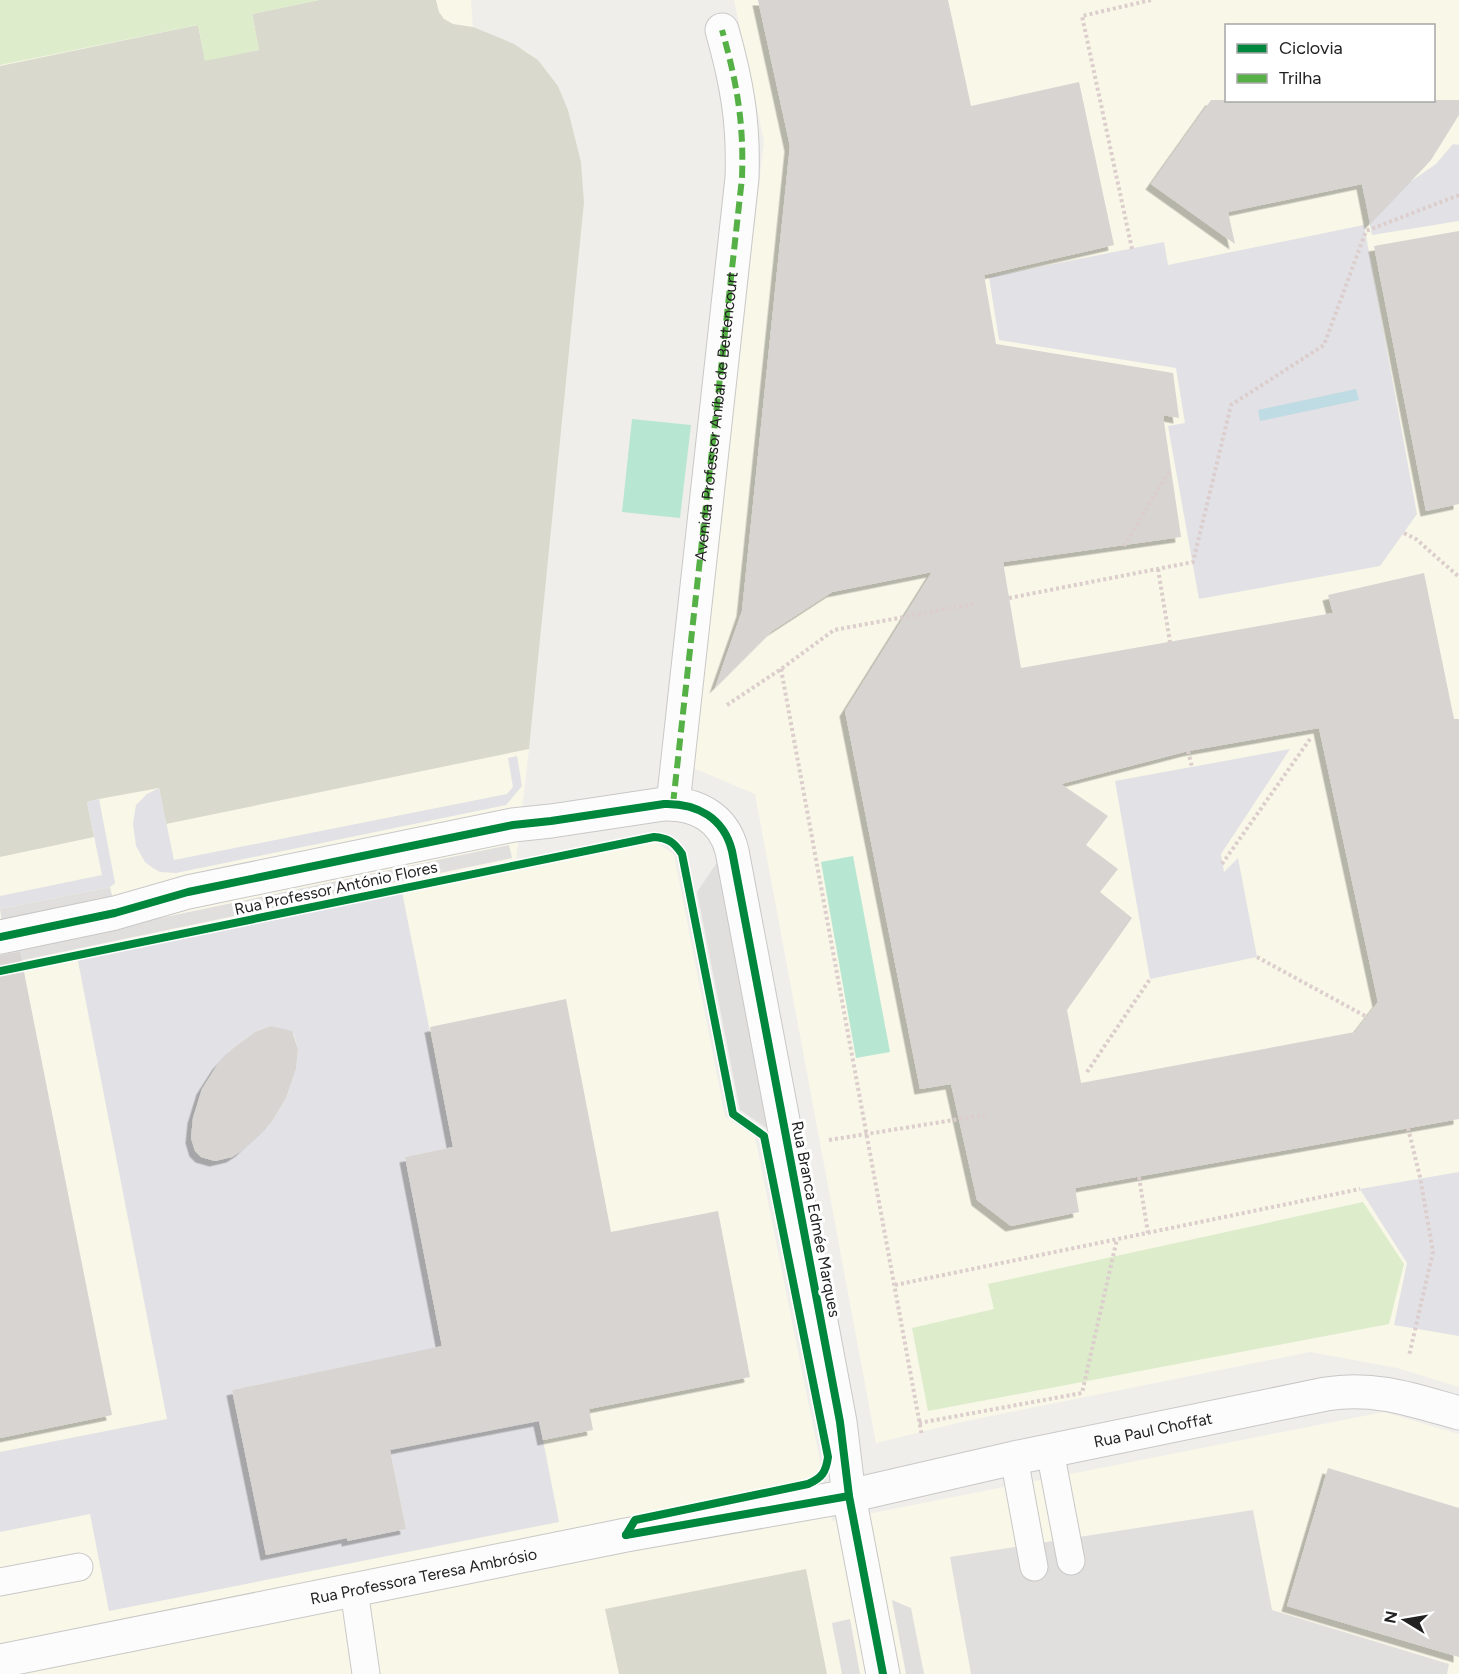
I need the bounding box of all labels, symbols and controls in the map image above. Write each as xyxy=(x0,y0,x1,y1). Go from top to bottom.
legend xyxy=(1225,24,1435,102)
text: Ciclovia xyxy=(1279,37,1343,59)
text: Trilha xyxy=(1279,67,1322,89)
street label: Avenida Professor Aníbal de Bettencourt xyxy=(690,271,741,562)
street label: Rua Professor António Flores xyxy=(233,857,439,919)
street label: Rua Branca Edmée Marques xyxy=(788,1119,844,1319)
street label: Rua Paul Choffat xyxy=(1092,1408,1214,1451)
street label: Rua Professora Teresa Ambrósio xyxy=(309,1544,538,1608)
north arrow xyxy=(1375,1590,1435,1650)
text: N xyxy=(1380,1609,1401,1625)

